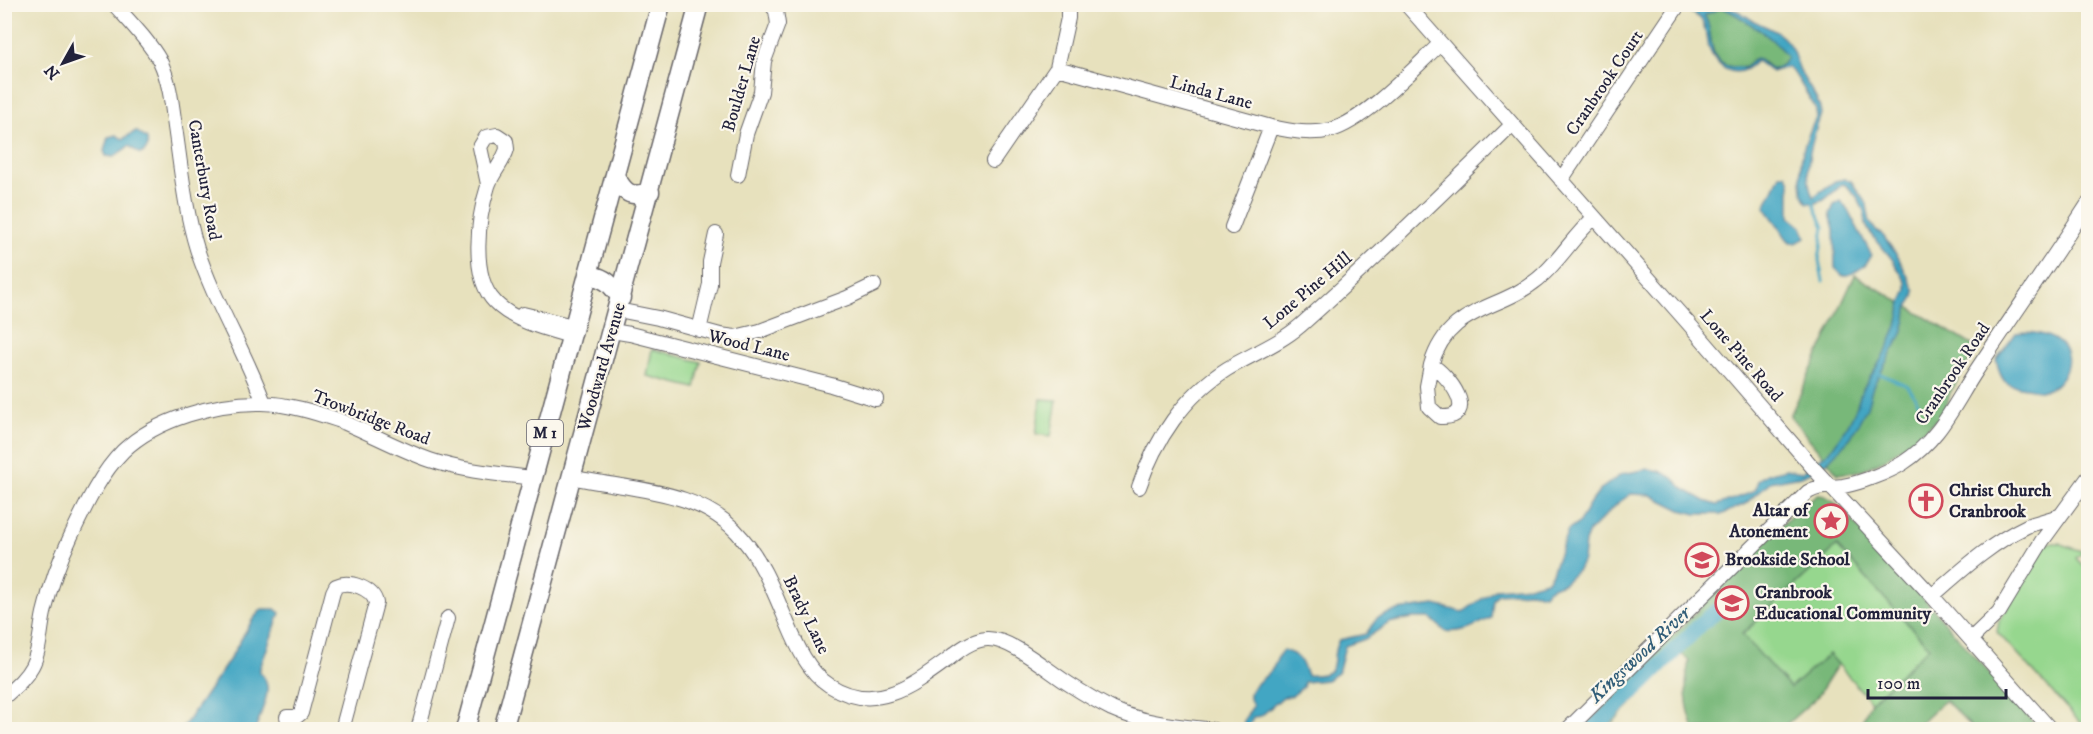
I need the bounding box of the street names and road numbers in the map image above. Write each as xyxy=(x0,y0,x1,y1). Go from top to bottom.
street label: Cranbrook Court xyxy=(1562,26,1649,140)
street label: Boulder Lane xyxy=(718,34,766,134)
street label: Linda Lane xyxy=(1167,71,1255,115)
street label: Canterbury Road xyxy=(183,118,225,242)
street label: Lone Pine Hill xyxy=(1259,247,1357,334)
street label: Woodward Avenue xyxy=(573,300,631,435)
street label: Lone Pine Road xyxy=(1695,305,1787,407)
street label: Cranbrook Road xyxy=(1911,319,1995,429)
street label: Wood Lane xyxy=(705,325,792,367)
street label: Trowbridge Road xyxy=(309,385,433,451)
road number: M 1 xyxy=(527,420,563,446)
street label: Brady Lane xyxy=(778,572,834,658)

